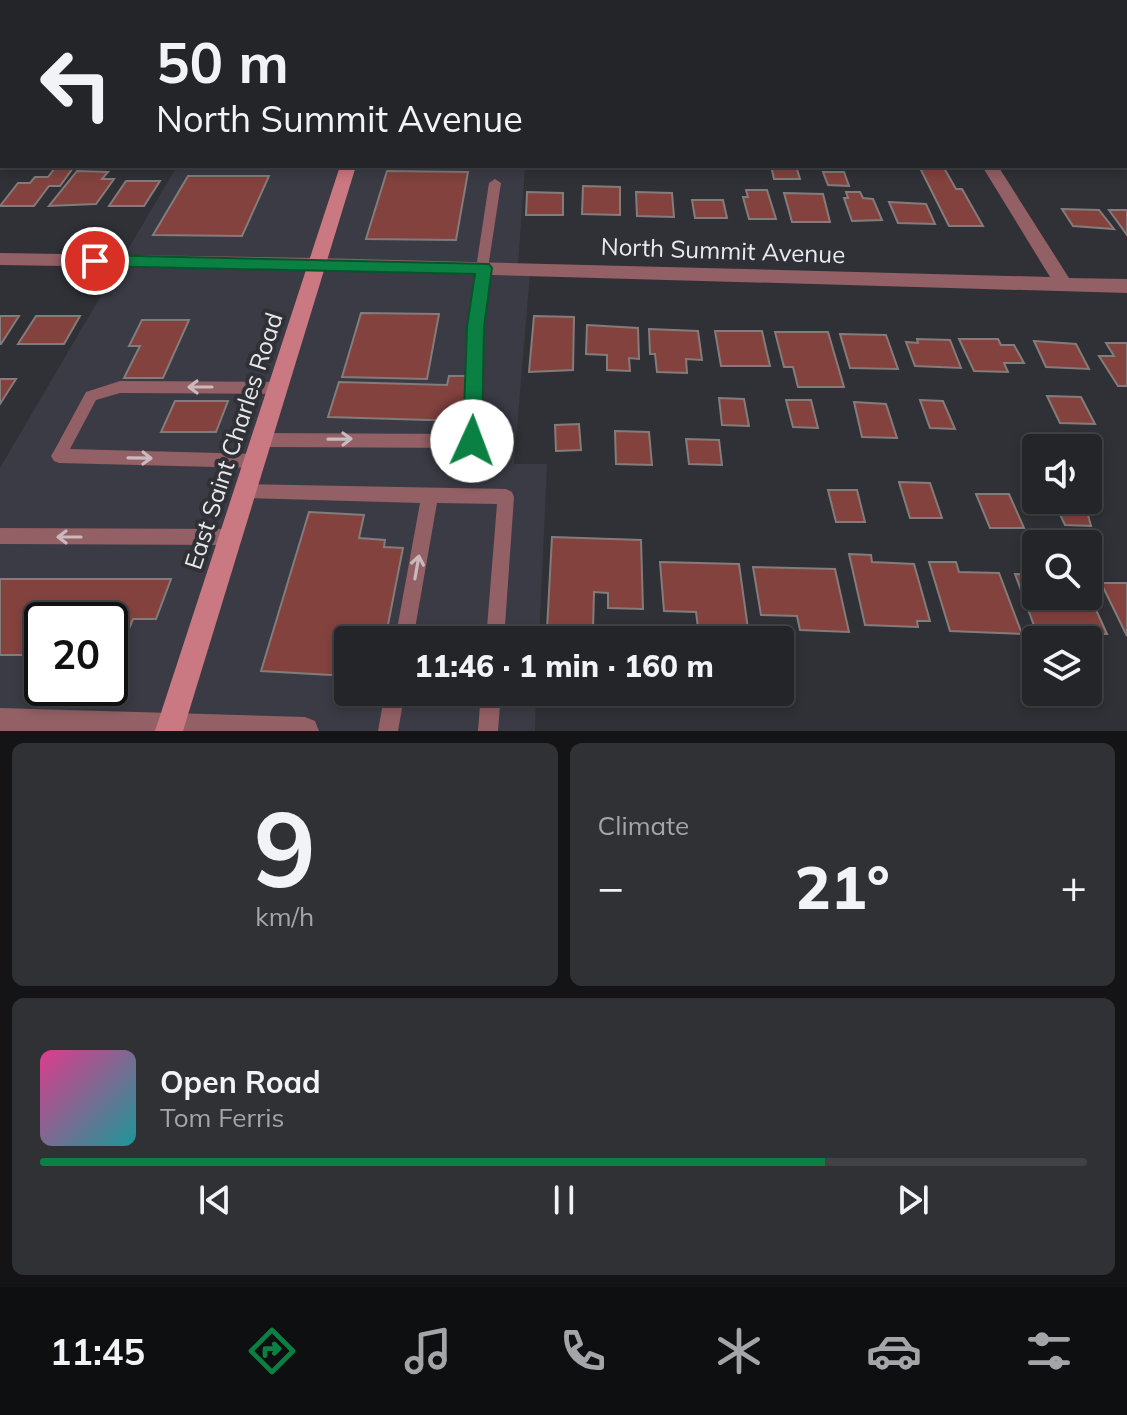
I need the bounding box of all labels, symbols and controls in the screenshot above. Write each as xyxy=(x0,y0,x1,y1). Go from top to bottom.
text: 50 m xyxy=(156,27,289,97)
icon: left xyxy=(24,32,128,136)
text: North Summit Avenue xyxy=(156,96,523,141)
pin xyxy=(61,227,129,295)
street label: North Summit Avenue xyxy=(600,231,846,269)
icon: arrive xyxy=(73,239,117,283)
street label: East Saint Charles Road xyxy=(177,309,289,573)
one-way arrow xyxy=(187,379,214,395)
position arrow xyxy=(430,399,514,483)
one-way arrow xyxy=(326,432,353,447)
map controls xyxy=(1022,434,1102,706)
button: sound xyxy=(1022,434,1102,514)
one-way arrow xyxy=(126,450,153,466)
one-way arrow xyxy=(56,529,83,545)
button: search xyxy=(1022,530,1102,610)
one-way arrow xyxy=(410,555,425,580)
speed limit sign: 20 xyxy=(24,602,128,706)
button: layers xyxy=(1022,626,1102,706)
text: 11:46 · 1 min · 160 m xyxy=(414,647,714,685)
text: 9 xyxy=(254,782,316,913)
text: Climate xyxy=(598,809,689,842)
text: 21° xyxy=(795,849,890,924)
text: − xyxy=(598,859,624,914)
text: + xyxy=(1061,859,1087,914)
text: km/h xyxy=(255,900,314,933)
text: Open Road xyxy=(160,1063,321,1101)
text: Tom Ferris xyxy=(160,1101,284,1134)
icon: previous xyxy=(193,1178,237,1222)
icon: pause xyxy=(542,1178,586,1222)
icon: next xyxy=(891,1178,935,1222)
icon: directions xyxy=(244,1323,300,1379)
icon: music xyxy=(400,1323,456,1379)
icon: phone xyxy=(555,1323,611,1379)
icon: climate xyxy=(711,1323,767,1379)
icon: car xyxy=(866,1323,922,1379)
icon: filters xyxy=(1021,1323,1077,1379)
text: 11:45 xyxy=(50,1329,145,1374)

